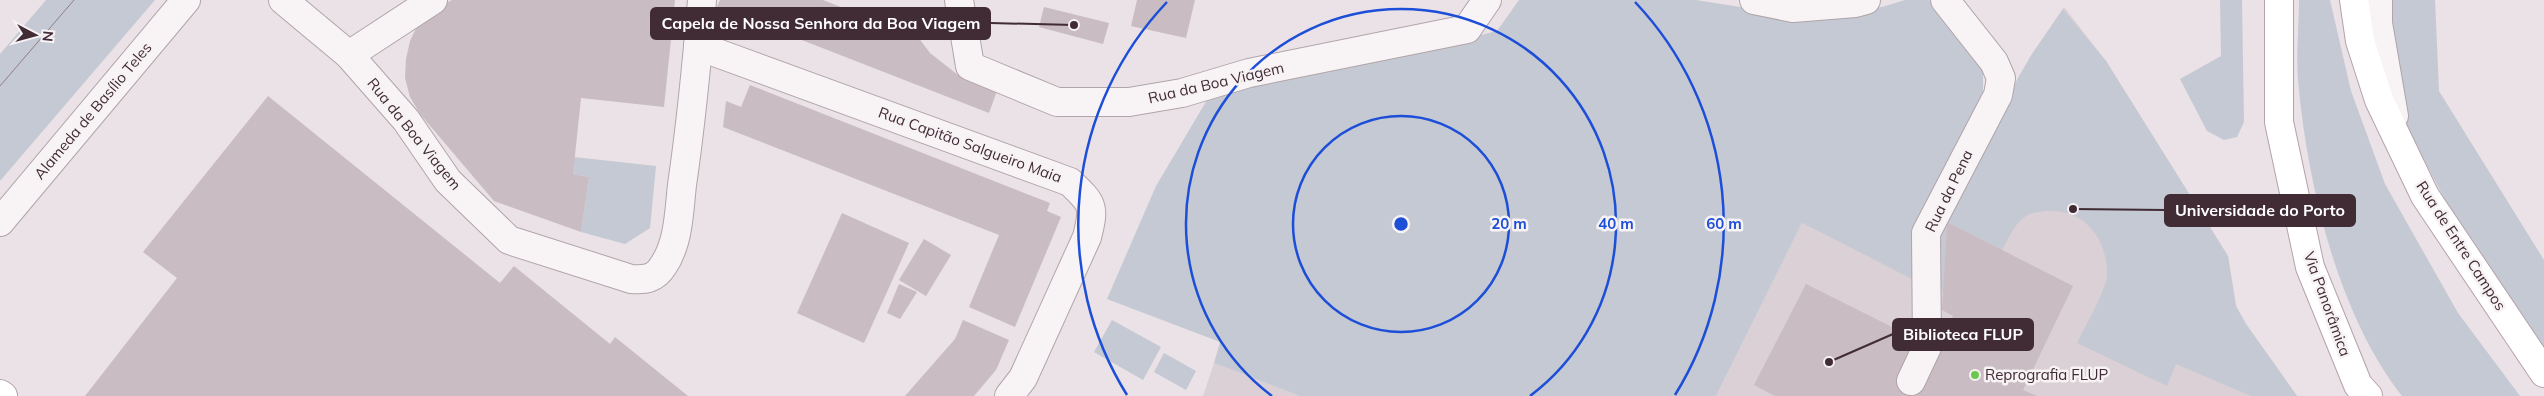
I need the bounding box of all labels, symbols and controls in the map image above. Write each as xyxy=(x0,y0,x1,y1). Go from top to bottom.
callout: Capela de Nossa Senhora da Boa Viagem xyxy=(651,8,990,39)
north arrow xyxy=(10,10,60,60)
text: Capela de Nossa Senhora da Boa Viagem xyxy=(662,13,980,33)
text: N xyxy=(38,30,57,43)
street label: Alameda de Basílio Teles xyxy=(30,38,156,183)
street label: Rua da Boa Viagem xyxy=(1146,58,1286,107)
street label: Rua da Boa Viagem xyxy=(363,74,465,194)
street label: Rua Capitão Salgueiro Maia xyxy=(876,102,1065,187)
street label: Rua da Pena xyxy=(1920,147,1977,235)
street label: Rua de Entre Campos xyxy=(2412,177,2510,314)
callout: Universidade do Porto xyxy=(2165,195,2355,226)
text: Universidade do Porto xyxy=(2175,200,2345,220)
text: 20 m xyxy=(1491,214,1527,233)
text: 40 m xyxy=(1598,214,1634,233)
text: 60 m xyxy=(1706,214,1742,233)
centre of rings xyxy=(1392,215,1410,233)
street label: Via Panorâmica xyxy=(2300,249,2355,359)
callout: Biblioteca FLUP xyxy=(1893,319,2033,350)
text: Biblioteca FLUP xyxy=(1903,324,2023,344)
place label: Reprografia FLUP xyxy=(1985,365,2108,384)
marker: Reprografia FLUP xyxy=(1969,369,1981,381)

